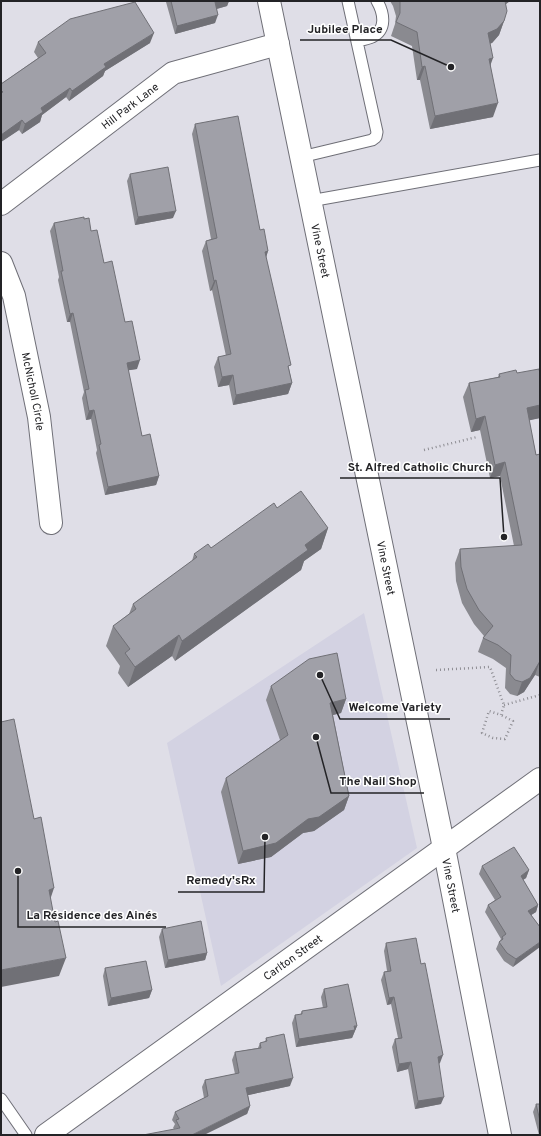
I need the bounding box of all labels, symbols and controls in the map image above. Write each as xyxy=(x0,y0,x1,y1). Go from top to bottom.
callout: Jubilee Place xyxy=(300,16,391,40)
text: Jubilee Place xyxy=(307,22,383,38)
street label: Hill Park Lane xyxy=(99,80,162,133)
street label: Vine Street xyxy=(307,222,332,279)
street label: McNicholl Circle xyxy=(18,351,47,432)
callout: St. Alfred Catholic Church xyxy=(340,454,500,478)
text: St. Alfred Catholic Church xyxy=(348,460,492,476)
street label: Vine Street xyxy=(373,540,398,597)
callout: Welcome Variety xyxy=(340,695,450,719)
text: Welcome Variety xyxy=(348,700,442,716)
callout: The Nail Shop xyxy=(331,769,424,793)
text: The Nail Shop xyxy=(339,774,417,790)
street label: Vine Street xyxy=(438,857,462,914)
callout: Remedy'sRx xyxy=(178,868,264,892)
text: Remedy'sRx xyxy=(186,873,256,889)
callout: La Résidence des Ainés xyxy=(18,903,166,927)
text: La Résidence des Ainés xyxy=(26,908,158,924)
street label: Carlton Street xyxy=(261,932,325,984)

